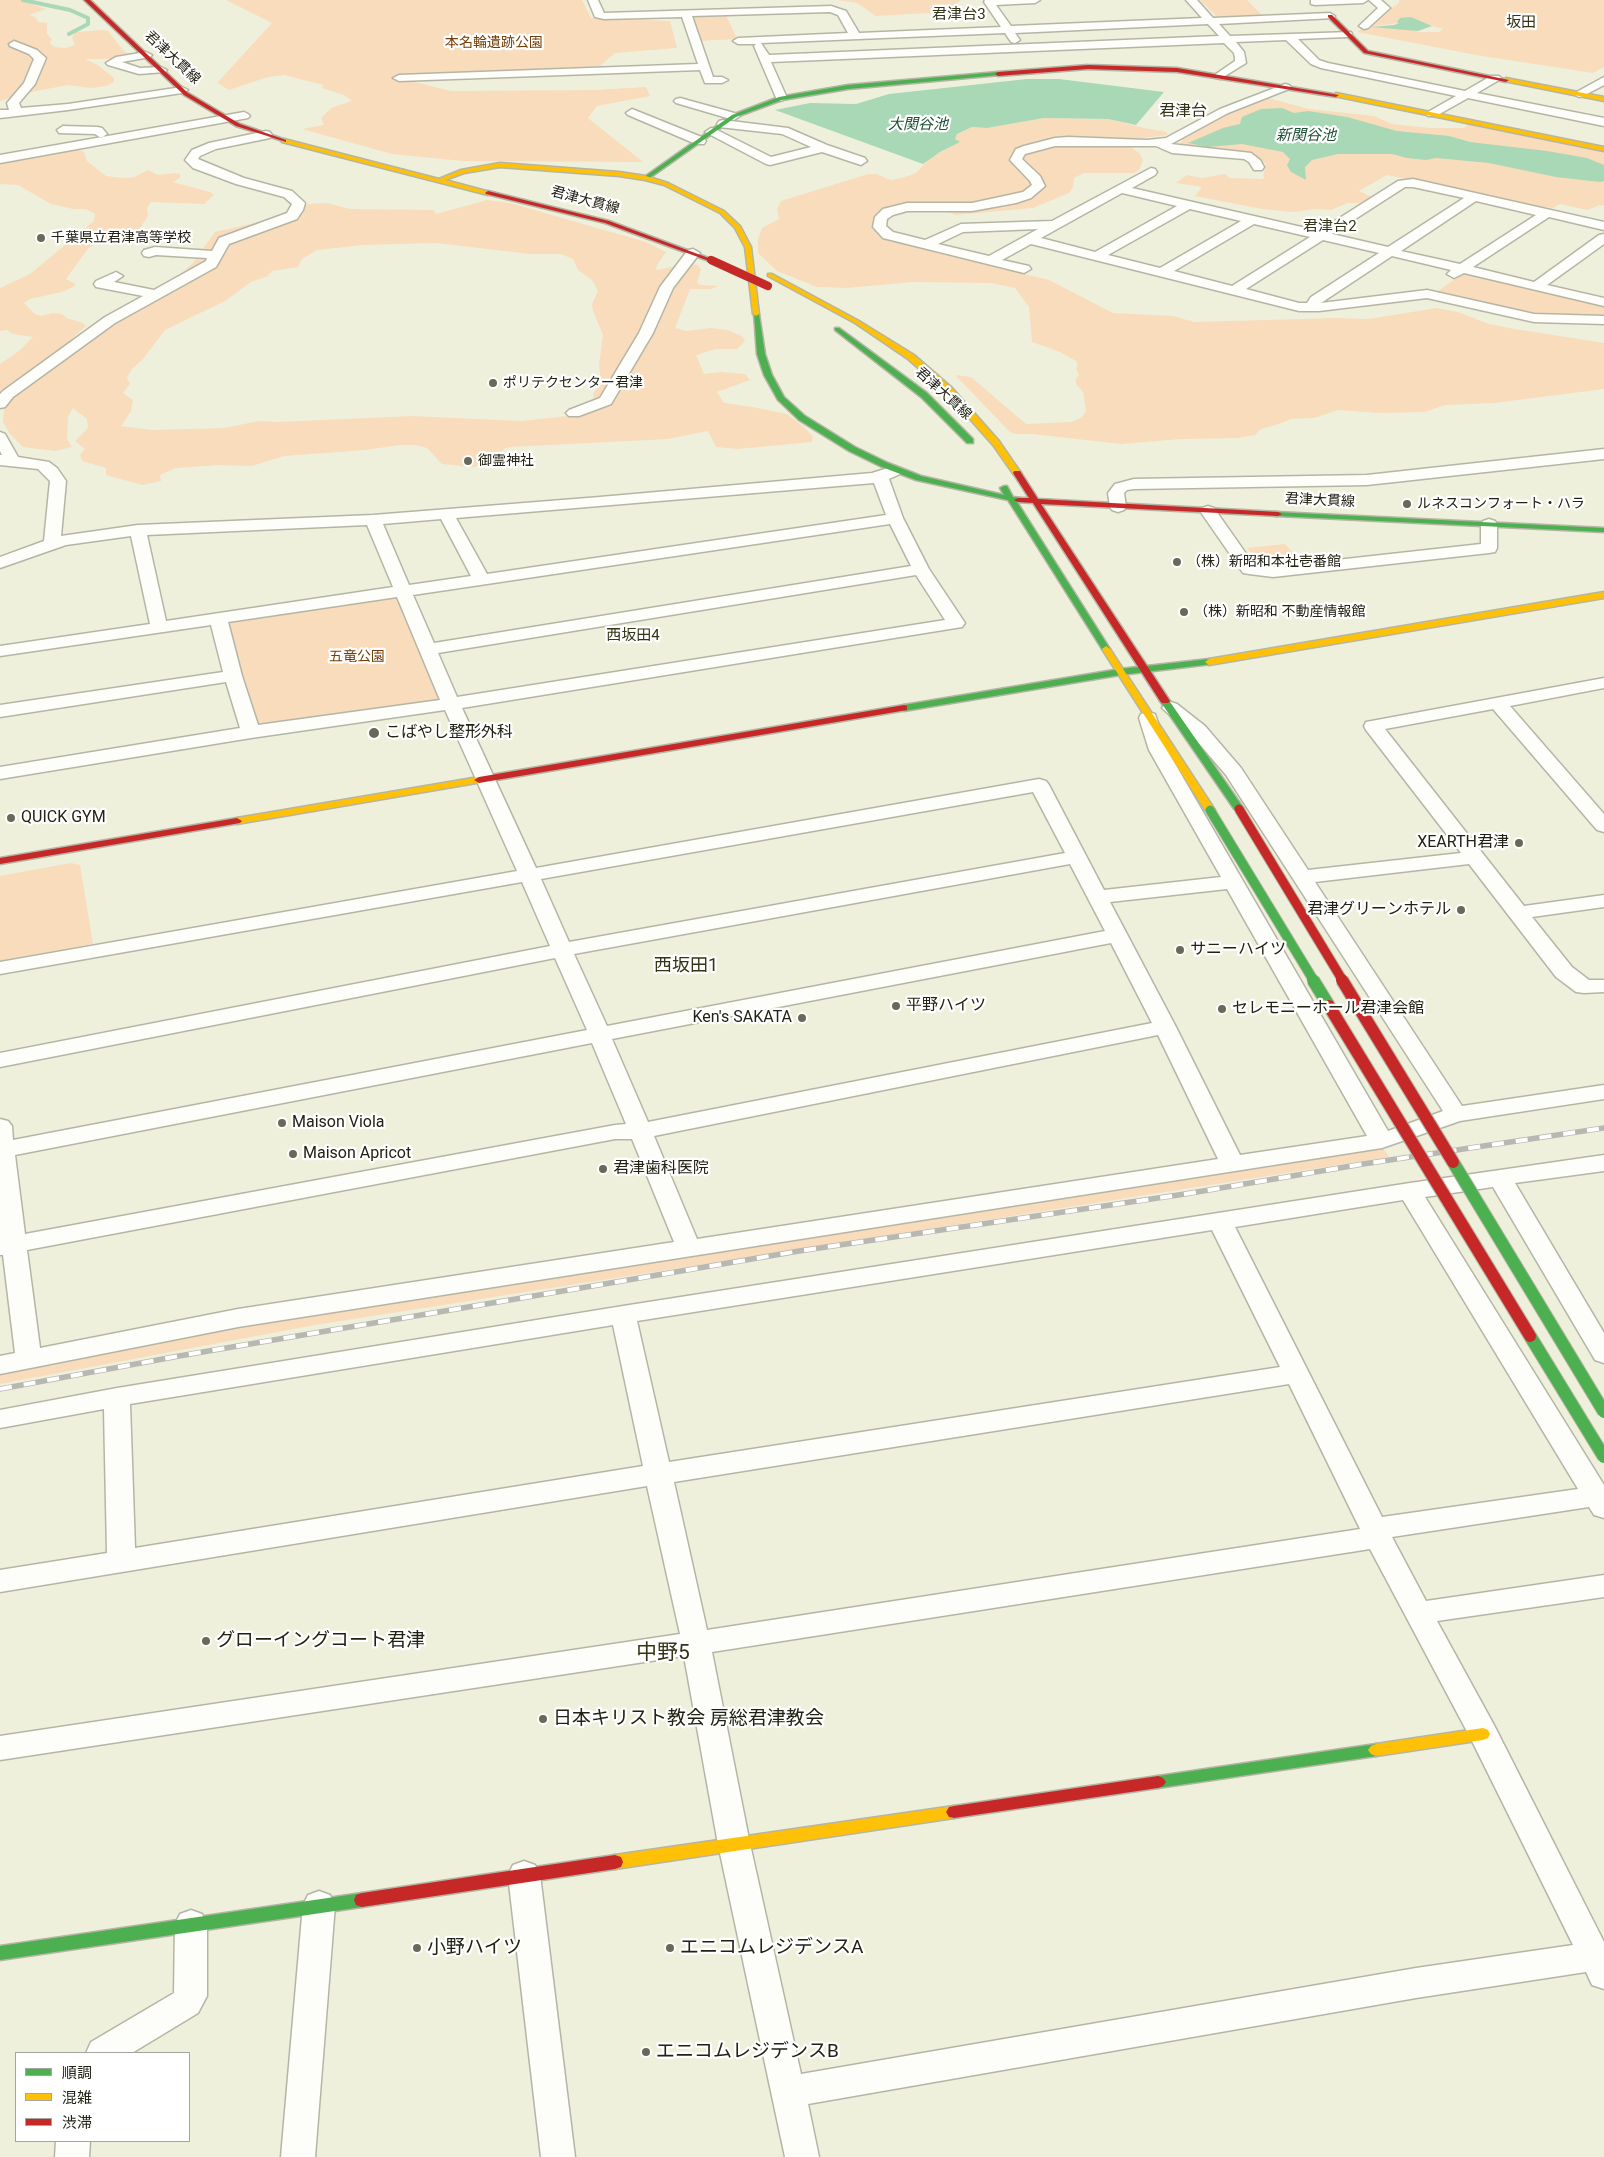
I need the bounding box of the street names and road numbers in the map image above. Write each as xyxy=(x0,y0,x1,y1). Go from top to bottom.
street label: 君津大貫線 xyxy=(141,28,203,88)
street label: 君津大貫線 xyxy=(549,184,621,218)
street label: 君津大貫線 xyxy=(911,364,975,424)
street label: 君津大貫線 xyxy=(1285,491,1355,511)

